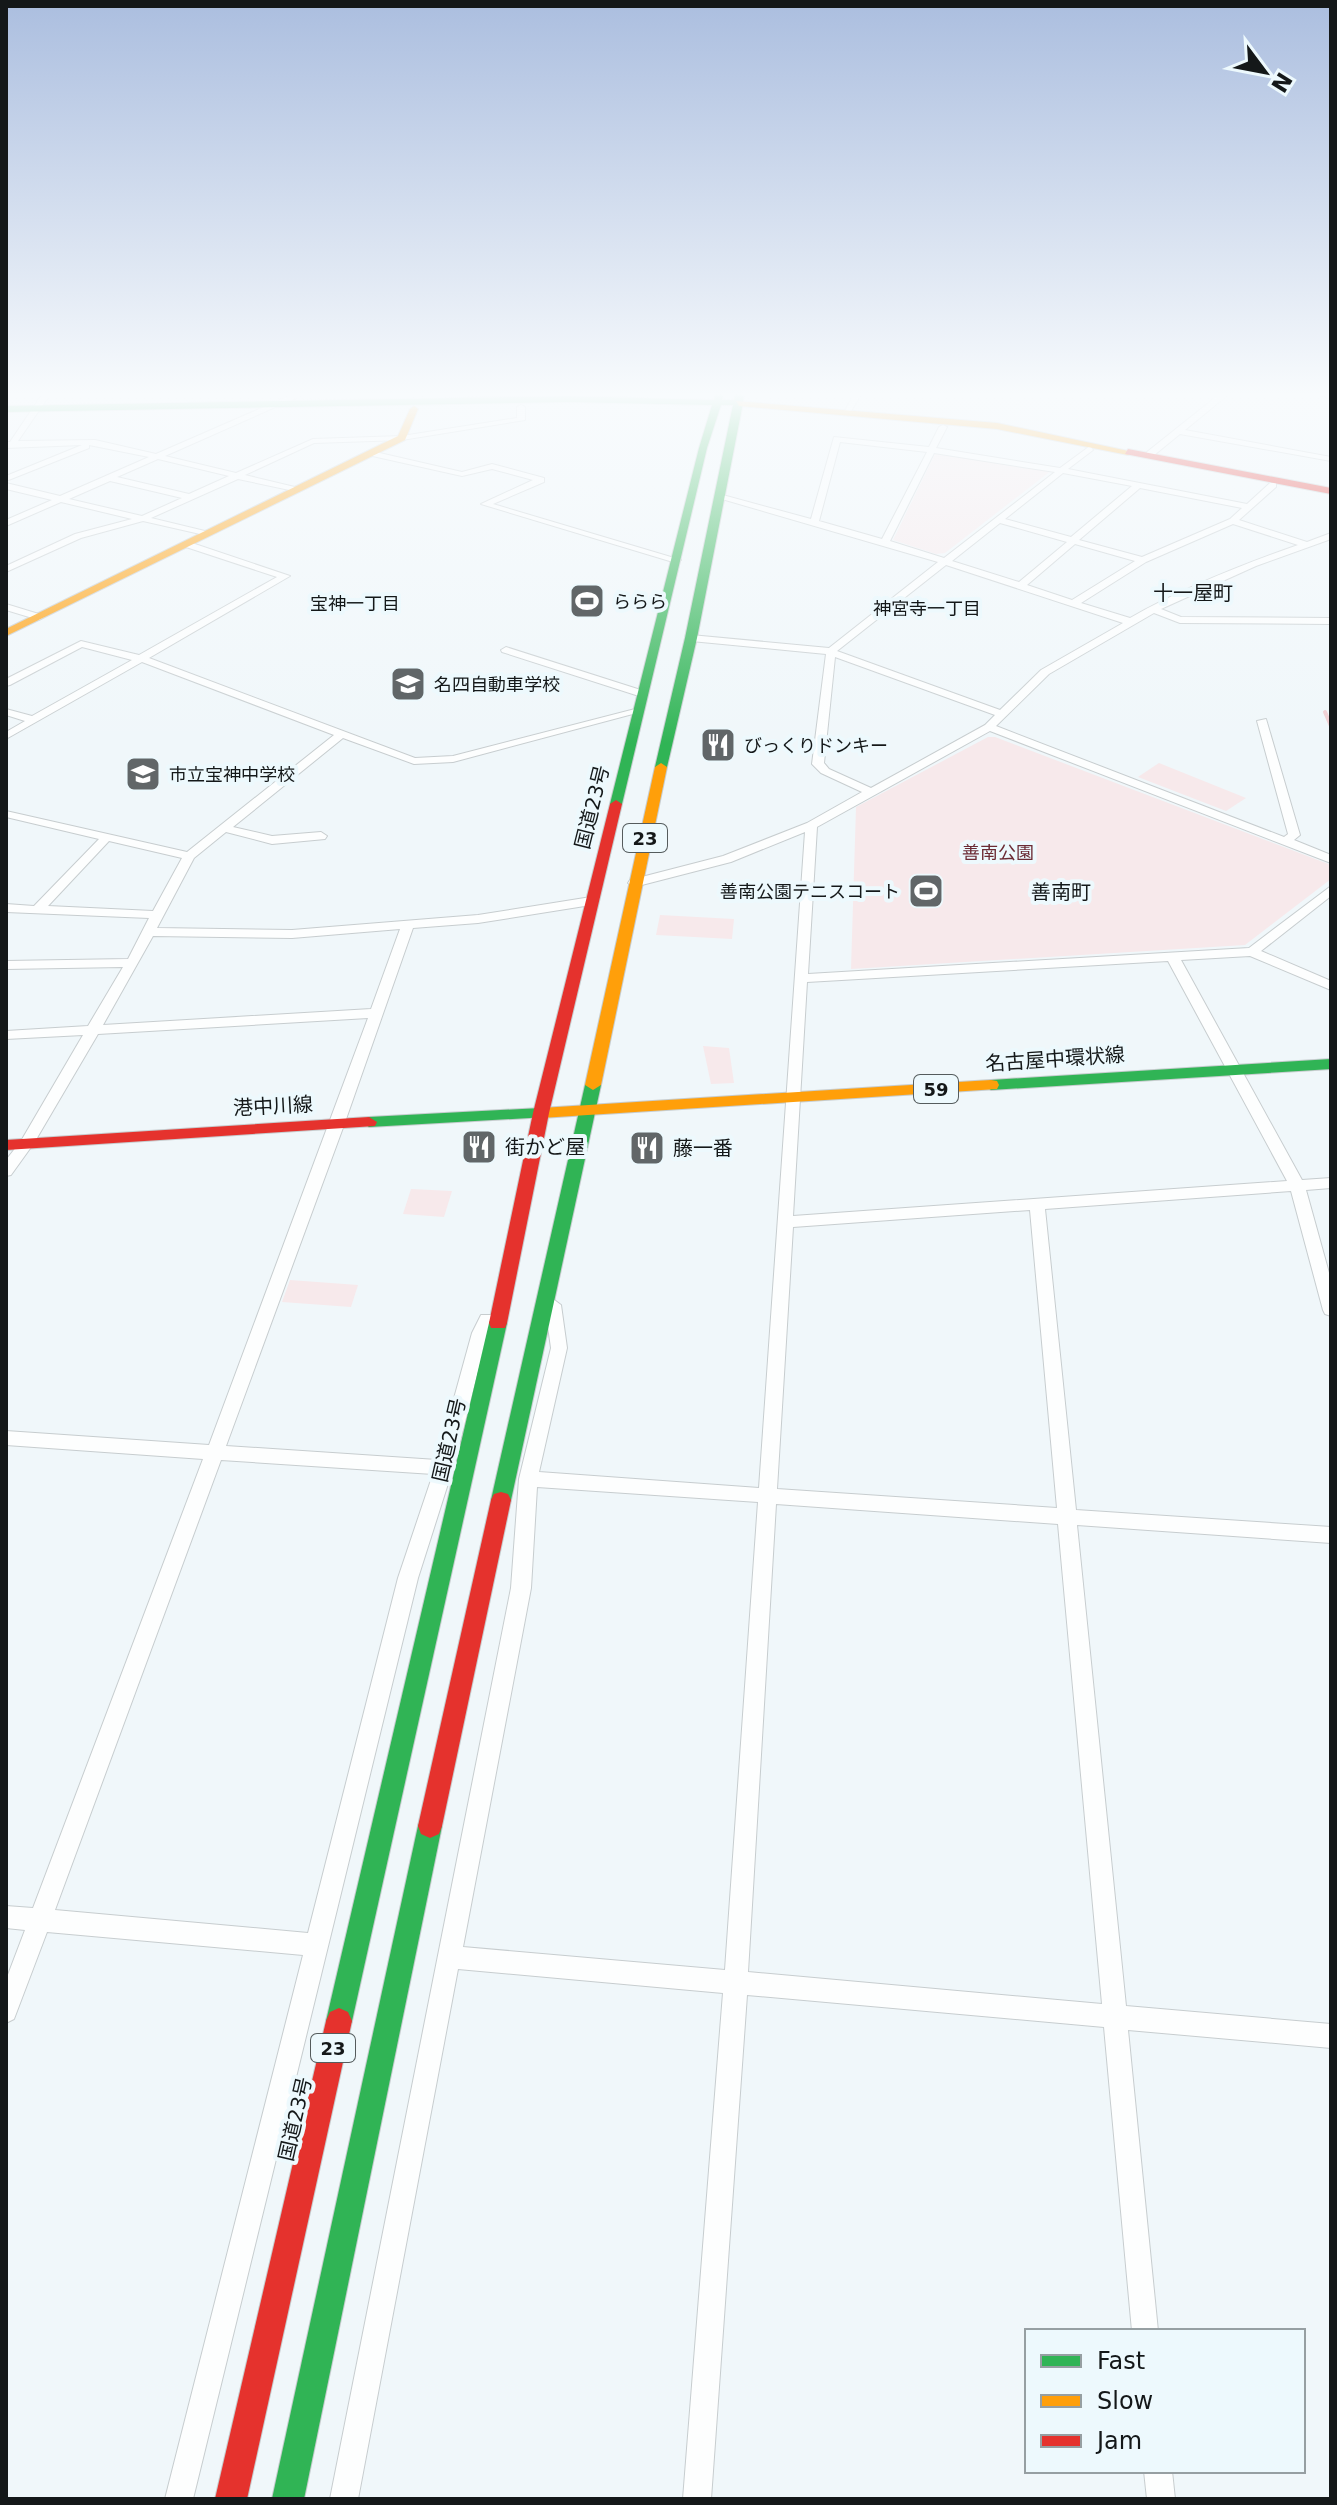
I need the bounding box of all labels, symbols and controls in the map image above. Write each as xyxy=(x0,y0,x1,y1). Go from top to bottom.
north arrow xyxy=(1225,32,1305,112)
text: N xyxy=(1266,68,1297,97)
district label: 十一屋町 xyxy=(1153,581,1233,605)
sports icon: ららら xyxy=(568,582,606,620)
place label: ららら xyxy=(613,591,667,612)
district label: 宝神一丁目 xyxy=(310,593,400,614)
district label: 神宮寺一丁目 xyxy=(873,598,981,619)
school or university icon: 名四自動車学校 xyxy=(389,665,427,703)
place label: 名四自動車学校 xyxy=(434,674,560,695)
restaurant icon: びっくりドンキー xyxy=(699,726,737,764)
place label: びっくりドンキー xyxy=(744,735,888,756)
school or university icon: 市立宝神中学校 xyxy=(124,755,162,793)
street label: 国道23号 xyxy=(570,763,614,851)
place label: 市立宝神中学校 xyxy=(169,764,295,785)
road number: 23 xyxy=(623,824,667,852)
park label: 善南公園 xyxy=(962,842,1034,863)
sports icon: 善南公園テニスコート xyxy=(907,872,945,910)
district label: 善南町 xyxy=(1031,880,1091,904)
place label: 善南公園テニスコート xyxy=(720,881,900,902)
street label: 名古屋中環状線 xyxy=(984,1042,1126,1076)
road number: 59 xyxy=(914,1075,958,1103)
street label: 港中川線 xyxy=(232,1092,314,1120)
restaurant icon: 街かど屋 xyxy=(460,1128,498,1166)
restaurant icon: 藤一番 xyxy=(628,1129,666,1167)
place label: 街かど屋 xyxy=(505,1135,585,1159)
place label: 藤一番 xyxy=(673,1136,733,1160)
street label: 国道23号 xyxy=(428,1396,470,1484)
road number: 23 xyxy=(311,2034,355,2062)
street label: 国道23号 xyxy=(274,2075,316,2163)
legend xyxy=(1025,2329,1305,2473)
text: Fast xyxy=(1097,2347,1145,2375)
text: Slow xyxy=(1097,2387,1153,2415)
text: Jam xyxy=(1095,2427,1142,2455)

